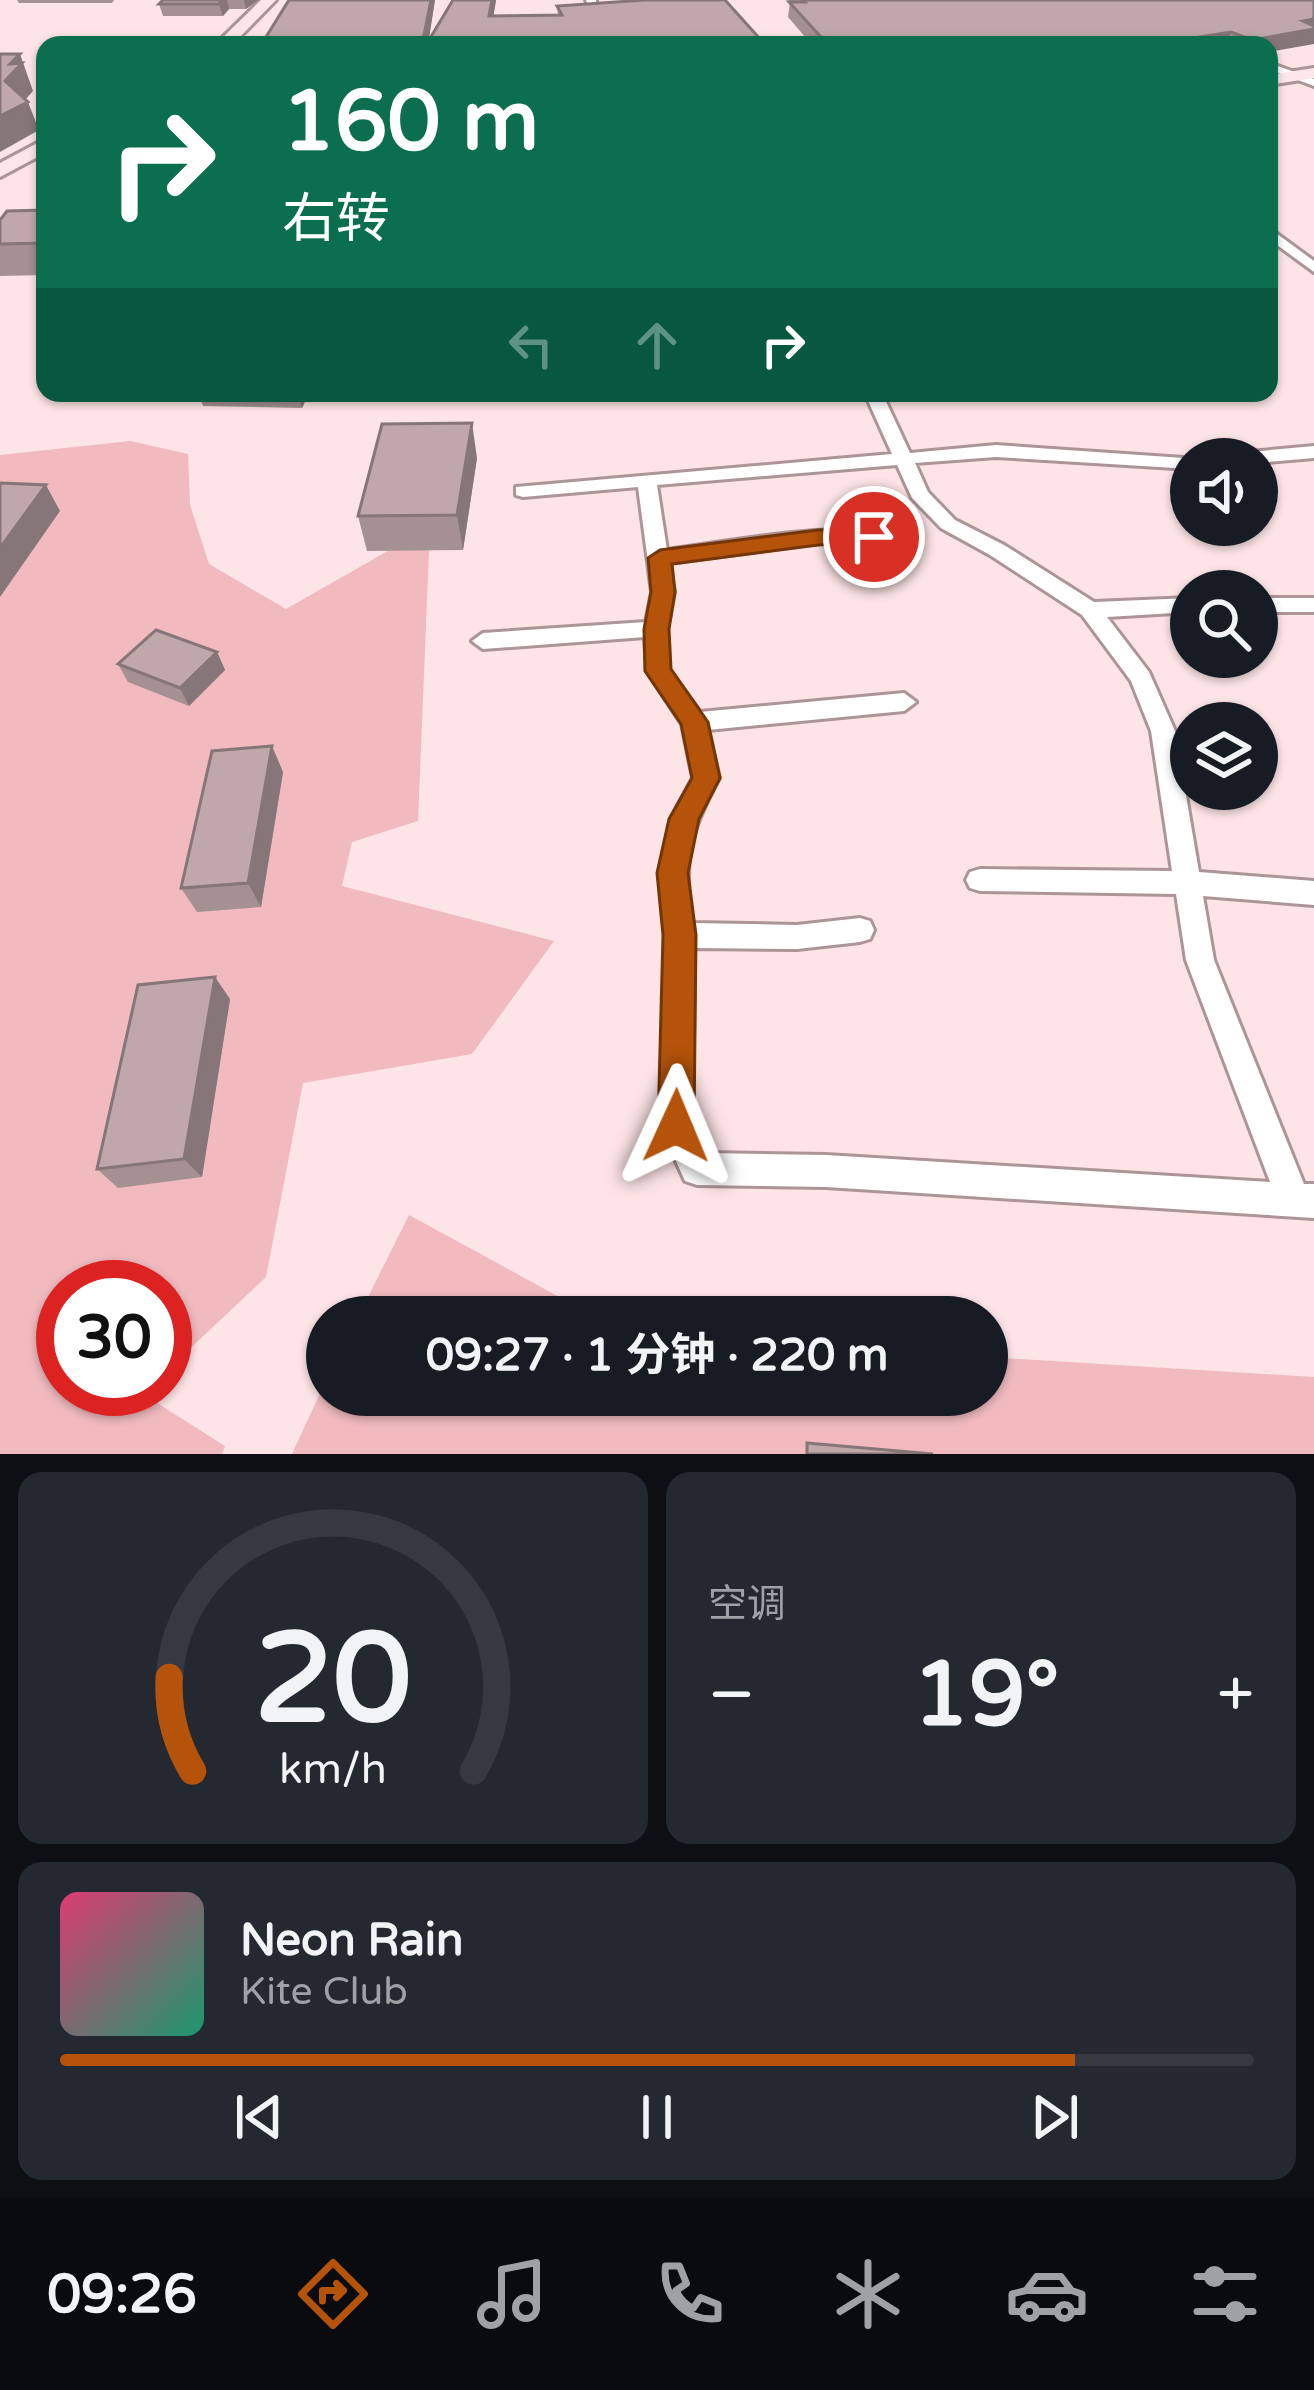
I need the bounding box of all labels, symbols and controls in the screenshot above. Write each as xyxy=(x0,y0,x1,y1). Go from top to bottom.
text: 160 m xyxy=(282,72,539,173)
icon: right xyxy=(84,84,240,240)
text: 右转 xyxy=(282,187,390,252)
icon: left xyxy=(498,312,564,378)
icon: ahead xyxy=(624,312,690,378)
icon: right xyxy=(750,312,816,378)
map controls xyxy=(1170,438,1278,810)
button: sound xyxy=(1170,438,1278,546)
pin xyxy=(823,486,925,588)
icon: arrive xyxy=(841,504,907,570)
button: search xyxy=(1170,570,1278,678)
button: layers xyxy=(1170,702,1278,810)
position arrow xyxy=(613,1063,739,1189)
speed limit sign: 30 xyxy=(36,1260,192,1416)
text: 09:27 · 1 分钟 · 220 m xyxy=(426,1329,888,1383)
text: 空调 xyxy=(708,1581,786,1628)
text: 20 xyxy=(255,1605,411,1756)
text: 19° xyxy=(912,1641,1059,1750)
text: − xyxy=(708,1655,755,1735)
text: + xyxy=(1217,1655,1254,1735)
text: km/h xyxy=(279,1744,387,1795)
text: Neon Rain xyxy=(240,1914,463,1968)
text: Kite Club xyxy=(240,1968,408,2015)
icon: previous xyxy=(226,2084,292,2150)
icon: pause xyxy=(624,2084,690,2150)
icon: next xyxy=(1022,2084,1088,2150)
icon: directions xyxy=(291,2252,375,2336)
icon: music xyxy=(470,2252,554,2336)
icon: phone xyxy=(648,2252,732,2336)
icon: climate xyxy=(826,2252,910,2336)
icon: car xyxy=(1005,2252,1089,2336)
icon: filters xyxy=(1183,2252,1267,2336)
text: 09:26 xyxy=(47,2262,197,2327)

